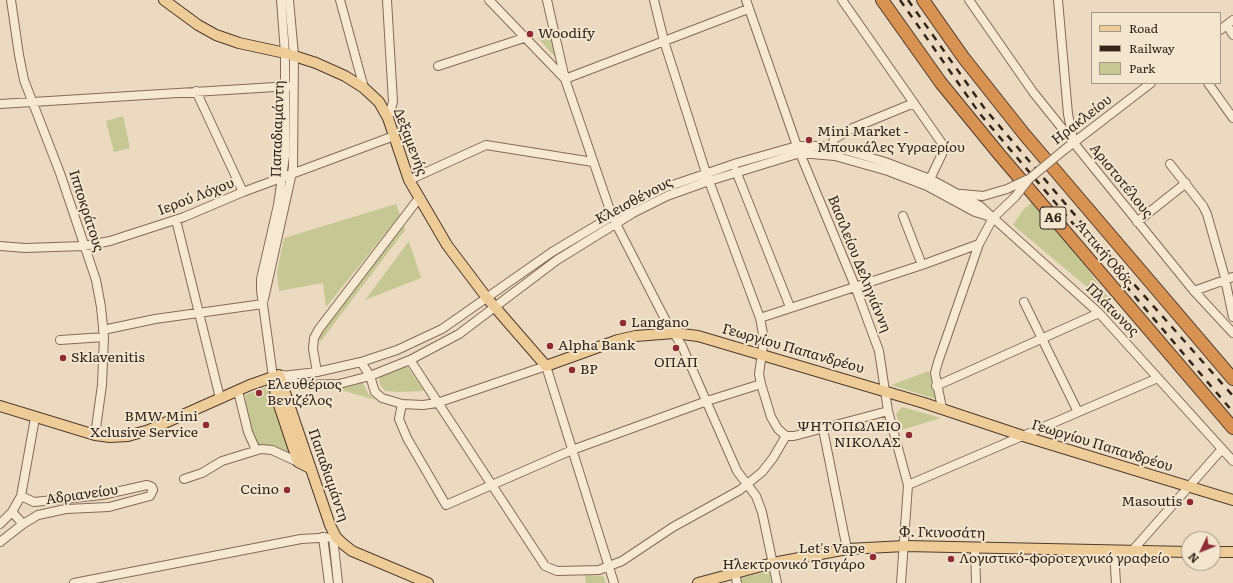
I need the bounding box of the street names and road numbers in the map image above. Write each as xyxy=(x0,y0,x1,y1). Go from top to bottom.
street label: Παπαδιαμάντη xyxy=(268,80,288,178)
street label: Ηρακλείου xyxy=(1049,91,1115,149)
street label: Δεξαμενής xyxy=(390,106,430,178)
street label: Αριστοτέλους xyxy=(1086,140,1156,222)
street label: Ιπποκράτους xyxy=(65,168,107,254)
street label: Κλεισθένους xyxy=(593,174,675,228)
street label: Ιερού Λόχου xyxy=(155,175,237,219)
street label: Βασιλείου Δεληγιάννη xyxy=(824,193,894,335)
road number: Α6 xyxy=(1040,207,1066,229)
street label: Αττική Οδός xyxy=(1072,218,1136,290)
street label: Πλάτωνος xyxy=(1082,280,1142,340)
street label: Γεωργίου Παπανδρέου xyxy=(720,321,866,377)
street label: Γεωργίου Παπανδρέου xyxy=(1029,416,1175,476)
street label: Παπαδιαμάντη xyxy=(304,426,352,524)
street label: Αδριανείου xyxy=(45,482,119,508)
street label: Φ. Γκινοσάτη xyxy=(899,524,985,542)

